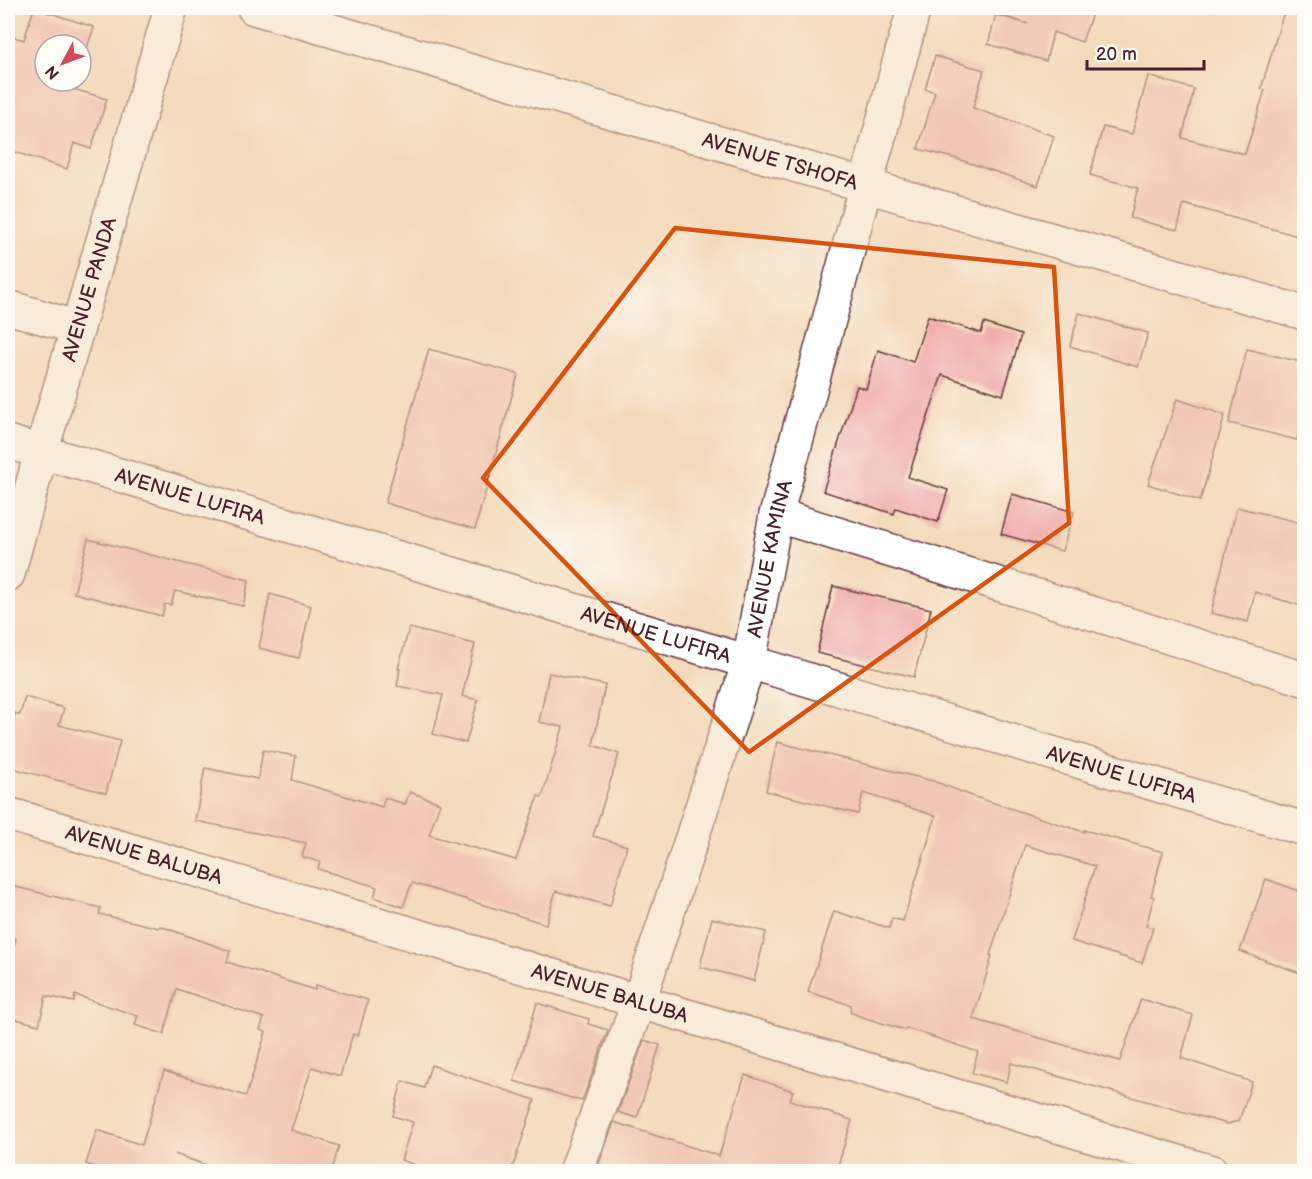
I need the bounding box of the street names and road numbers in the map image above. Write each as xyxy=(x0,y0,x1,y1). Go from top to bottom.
street label: AVENUE TSHOFA xyxy=(699,128,861,196)
street label: AVENUE PANDA xyxy=(57,214,122,364)
street label: AVENUE LUFIRA xyxy=(112,463,268,531)
street label: AVENUE KAMINA xyxy=(743,477,798,640)
street label: AVENUE LUFIRA xyxy=(578,602,734,669)
street label: AVENUE LUFIRA xyxy=(1044,741,1200,809)
street label: AVENUE BALUBA xyxy=(63,821,226,890)
street label: AVENUE BALUBA xyxy=(528,959,692,1029)

